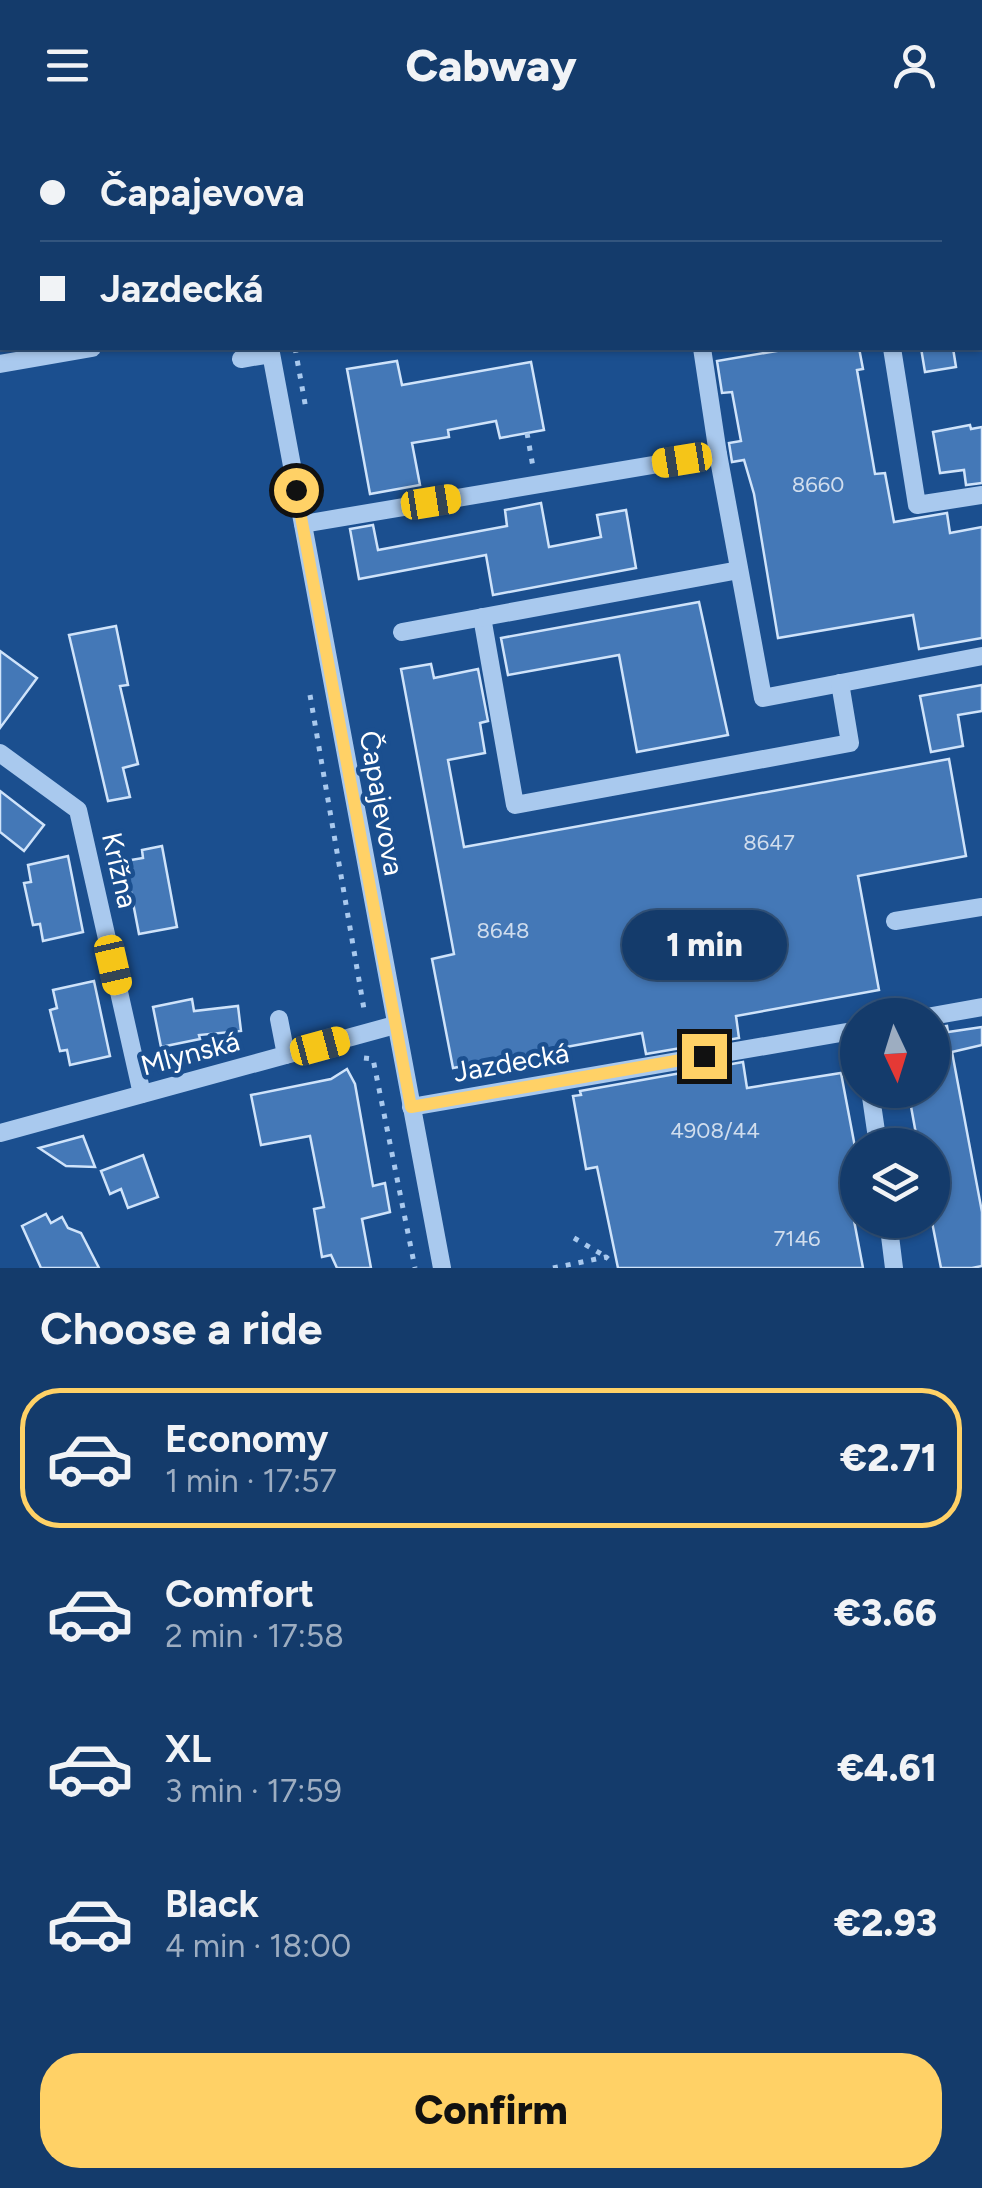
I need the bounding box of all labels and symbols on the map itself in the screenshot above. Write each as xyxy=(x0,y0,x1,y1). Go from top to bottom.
car xyxy=(650,440,714,480)
route start xyxy=(274,468,319,513)
house number: 8660 xyxy=(792,471,844,498)
car xyxy=(399,482,463,522)
street label: Čapajevova xyxy=(353,728,411,878)
street label: Krížna xyxy=(95,829,145,911)
house number: 8647 xyxy=(743,829,795,856)
callout: 1 min xyxy=(622,911,786,981)
house number: 8648 xyxy=(476,917,530,944)
car xyxy=(92,932,134,998)
north arrow xyxy=(840,998,950,1108)
street label: Mlynská xyxy=(137,1024,243,1082)
car xyxy=(287,1024,353,1068)
route end xyxy=(682,1034,727,1079)
street label: Jazdecká xyxy=(451,1035,571,1089)
house number: 4908/44 xyxy=(670,1117,760,1144)
house number: 7146 xyxy=(773,1225,821,1252)

